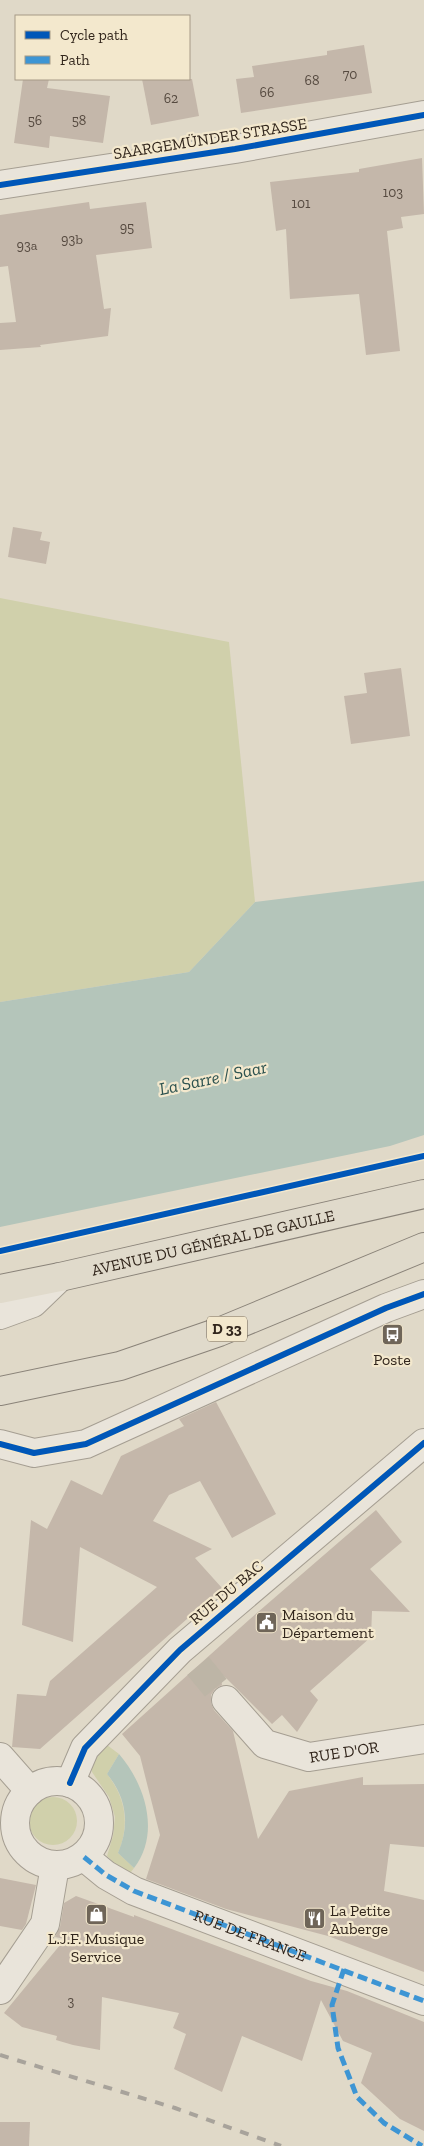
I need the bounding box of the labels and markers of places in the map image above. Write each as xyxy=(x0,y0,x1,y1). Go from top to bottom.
bus stop icon: Poste xyxy=(380,1323,404,1347)
place label: Poste xyxy=(373,1350,411,1369)
place label: Maison du Département xyxy=(282,1605,374,1642)
public building icon: Maison du Département xyxy=(254,1611,278,1635)
place label: La Petite Auberge xyxy=(330,1901,390,1938)
shop icon: L.J.F. Musique Service xyxy=(84,1902,108,1926)
restaurant icon: La Petite Auberge xyxy=(302,1907,326,1931)
place label: L.J.F. Musique Service xyxy=(48,1929,144,1966)

